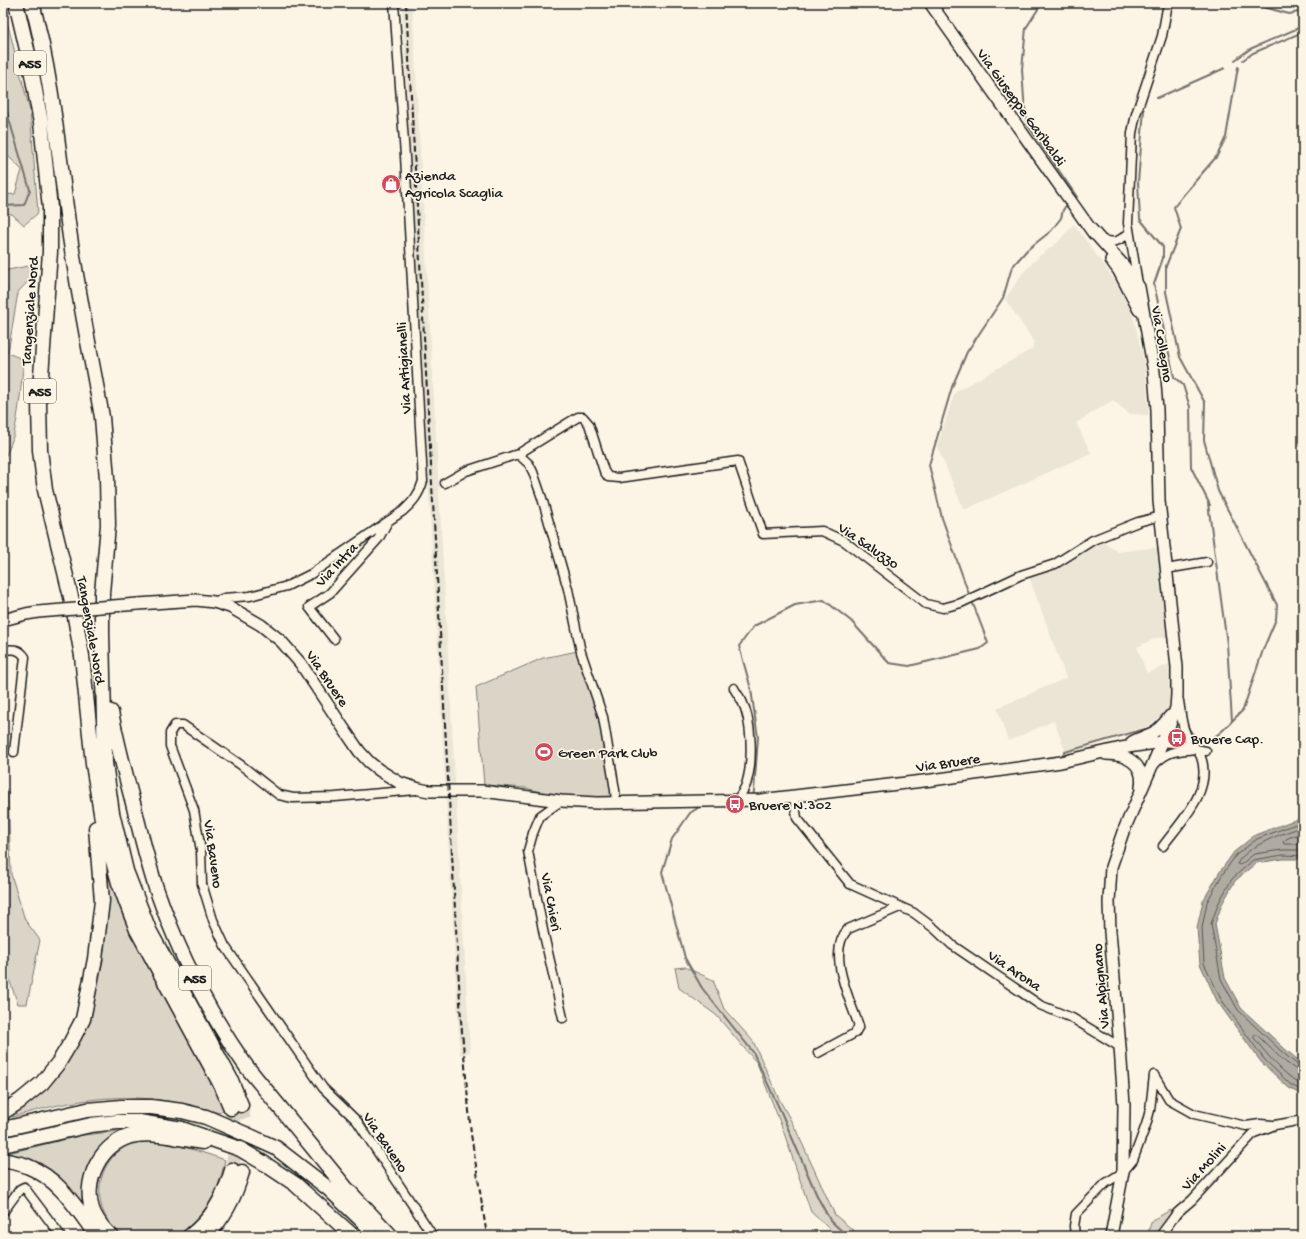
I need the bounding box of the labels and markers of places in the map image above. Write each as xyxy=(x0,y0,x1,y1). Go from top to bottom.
place label: Azienda Agricola Scaglia xyxy=(405,168,503,203)
shop icon: Azienda Agricola Scaglia xyxy=(380,173,402,195)
bus stop icon: Bruere Cap. xyxy=(1166,727,1188,749)
place label: Bruere Cap. xyxy=(1190,731,1264,749)
sports icon: Green Park Club xyxy=(533,741,555,763)
place label: Green Park Club xyxy=(558,745,658,763)
bus stop icon: Bruere N.302 xyxy=(724,793,746,815)
place label: Bruere N.302 xyxy=(748,797,832,815)

